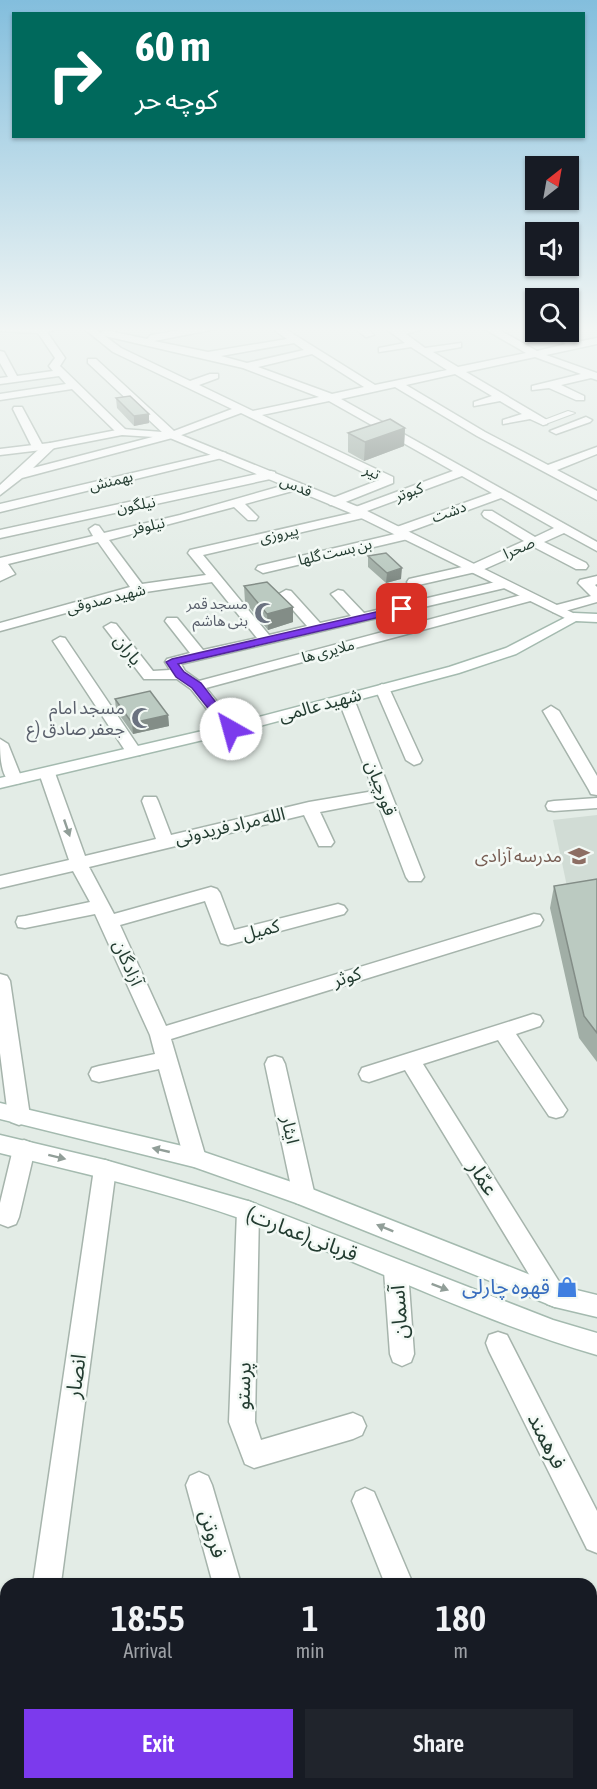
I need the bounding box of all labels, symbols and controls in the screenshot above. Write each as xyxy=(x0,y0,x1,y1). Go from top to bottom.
text: 60 m xyxy=(135,22,210,70)
icon: right xyxy=(36,36,114,114)
text: کوچه حر xyxy=(135,84,218,115)
north arrow xyxy=(525,156,579,210)
map controls xyxy=(525,156,579,342)
button: sound xyxy=(525,222,579,276)
button: search xyxy=(525,288,579,342)
street label: تیر xyxy=(360,460,383,484)
street label: بهمنش xyxy=(87,467,135,495)
street label: قدس xyxy=(277,471,315,501)
street label: کبوتر xyxy=(391,478,426,506)
street label: نیلگون xyxy=(115,493,157,517)
street label: دشت xyxy=(429,498,468,526)
street label: نیلوفر xyxy=(129,513,167,539)
street label: پیروزی xyxy=(258,521,301,548)
street label: صحرا xyxy=(501,533,537,563)
street label: بن بست گلها xyxy=(296,535,374,569)
street label: شهید صدوقی xyxy=(65,580,148,618)
pin xyxy=(376,583,427,634)
icon: arrive xyxy=(385,592,418,625)
place label: مسجد قمر بنی هاشم xyxy=(185,595,248,632)
mosque icon: مسجد قمر بنی هاشم xyxy=(253,601,277,625)
street label: یاران xyxy=(109,630,147,670)
street label: ملایری ها xyxy=(300,635,356,667)
street label: شهید عالمی xyxy=(276,683,364,727)
place label: مسجد امام جعفر صادق (ع xyxy=(27,697,125,743)
position arrow xyxy=(199,697,263,761)
mosque icon: مسجد امام جعفر صادق (ع xyxy=(130,706,154,730)
street label: قورچیان xyxy=(360,757,402,819)
street label: الله مراد فریدونی xyxy=(173,803,287,849)
one-way arrow xyxy=(62,819,72,837)
school or university icon: مدرسه آزادی xyxy=(567,844,591,868)
place label: مدرسه آزادی xyxy=(475,845,562,867)
street label: کمیل xyxy=(240,915,282,945)
street label: آزادگان xyxy=(108,936,148,990)
street label: کوثر xyxy=(329,962,364,992)
street label: ایثار xyxy=(276,1113,304,1146)
one-way arrow xyxy=(152,1144,171,1154)
one-way arrow xyxy=(48,1153,66,1163)
street label: عمّار xyxy=(463,1155,504,1200)
street label: (عمارت)قربانی xyxy=(243,1201,361,1266)
one-way arrow xyxy=(376,1223,394,1232)
place label: قهوه چارلی xyxy=(462,1274,550,1300)
shop icon: قهوه چارلی xyxy=(555,1275,579,1299)
street label: آسمان xyxy=(384,1283,413,1340)
one-way arrow xyxy=(431,1283,449,1293)
street label: انصار xyxy=(60,1352,91,1401)
street label: پرستو xyxy=(229,1361,257,1411)
street label: فرهمند xyxy=(523,1409,572,1473)
street label: فروتن xyxy=(195,1507,232,1561)
text: 18:55 xyxy=(111,1597,185,1639)
text: 1 xyxy=(302,1597,319,1639)
text: 180 xyxy=(435,1597,486,1639)
text: Arrival xyxy=(123,1639,172,1662)
text: min xyxy=(296,1639,325,1662)
text: m xyxy=(454,1639,468,1662)
button: Exit xyxy=(24,1709,293,1778)
button: Share xyxy=(305,1709,573,1778)

